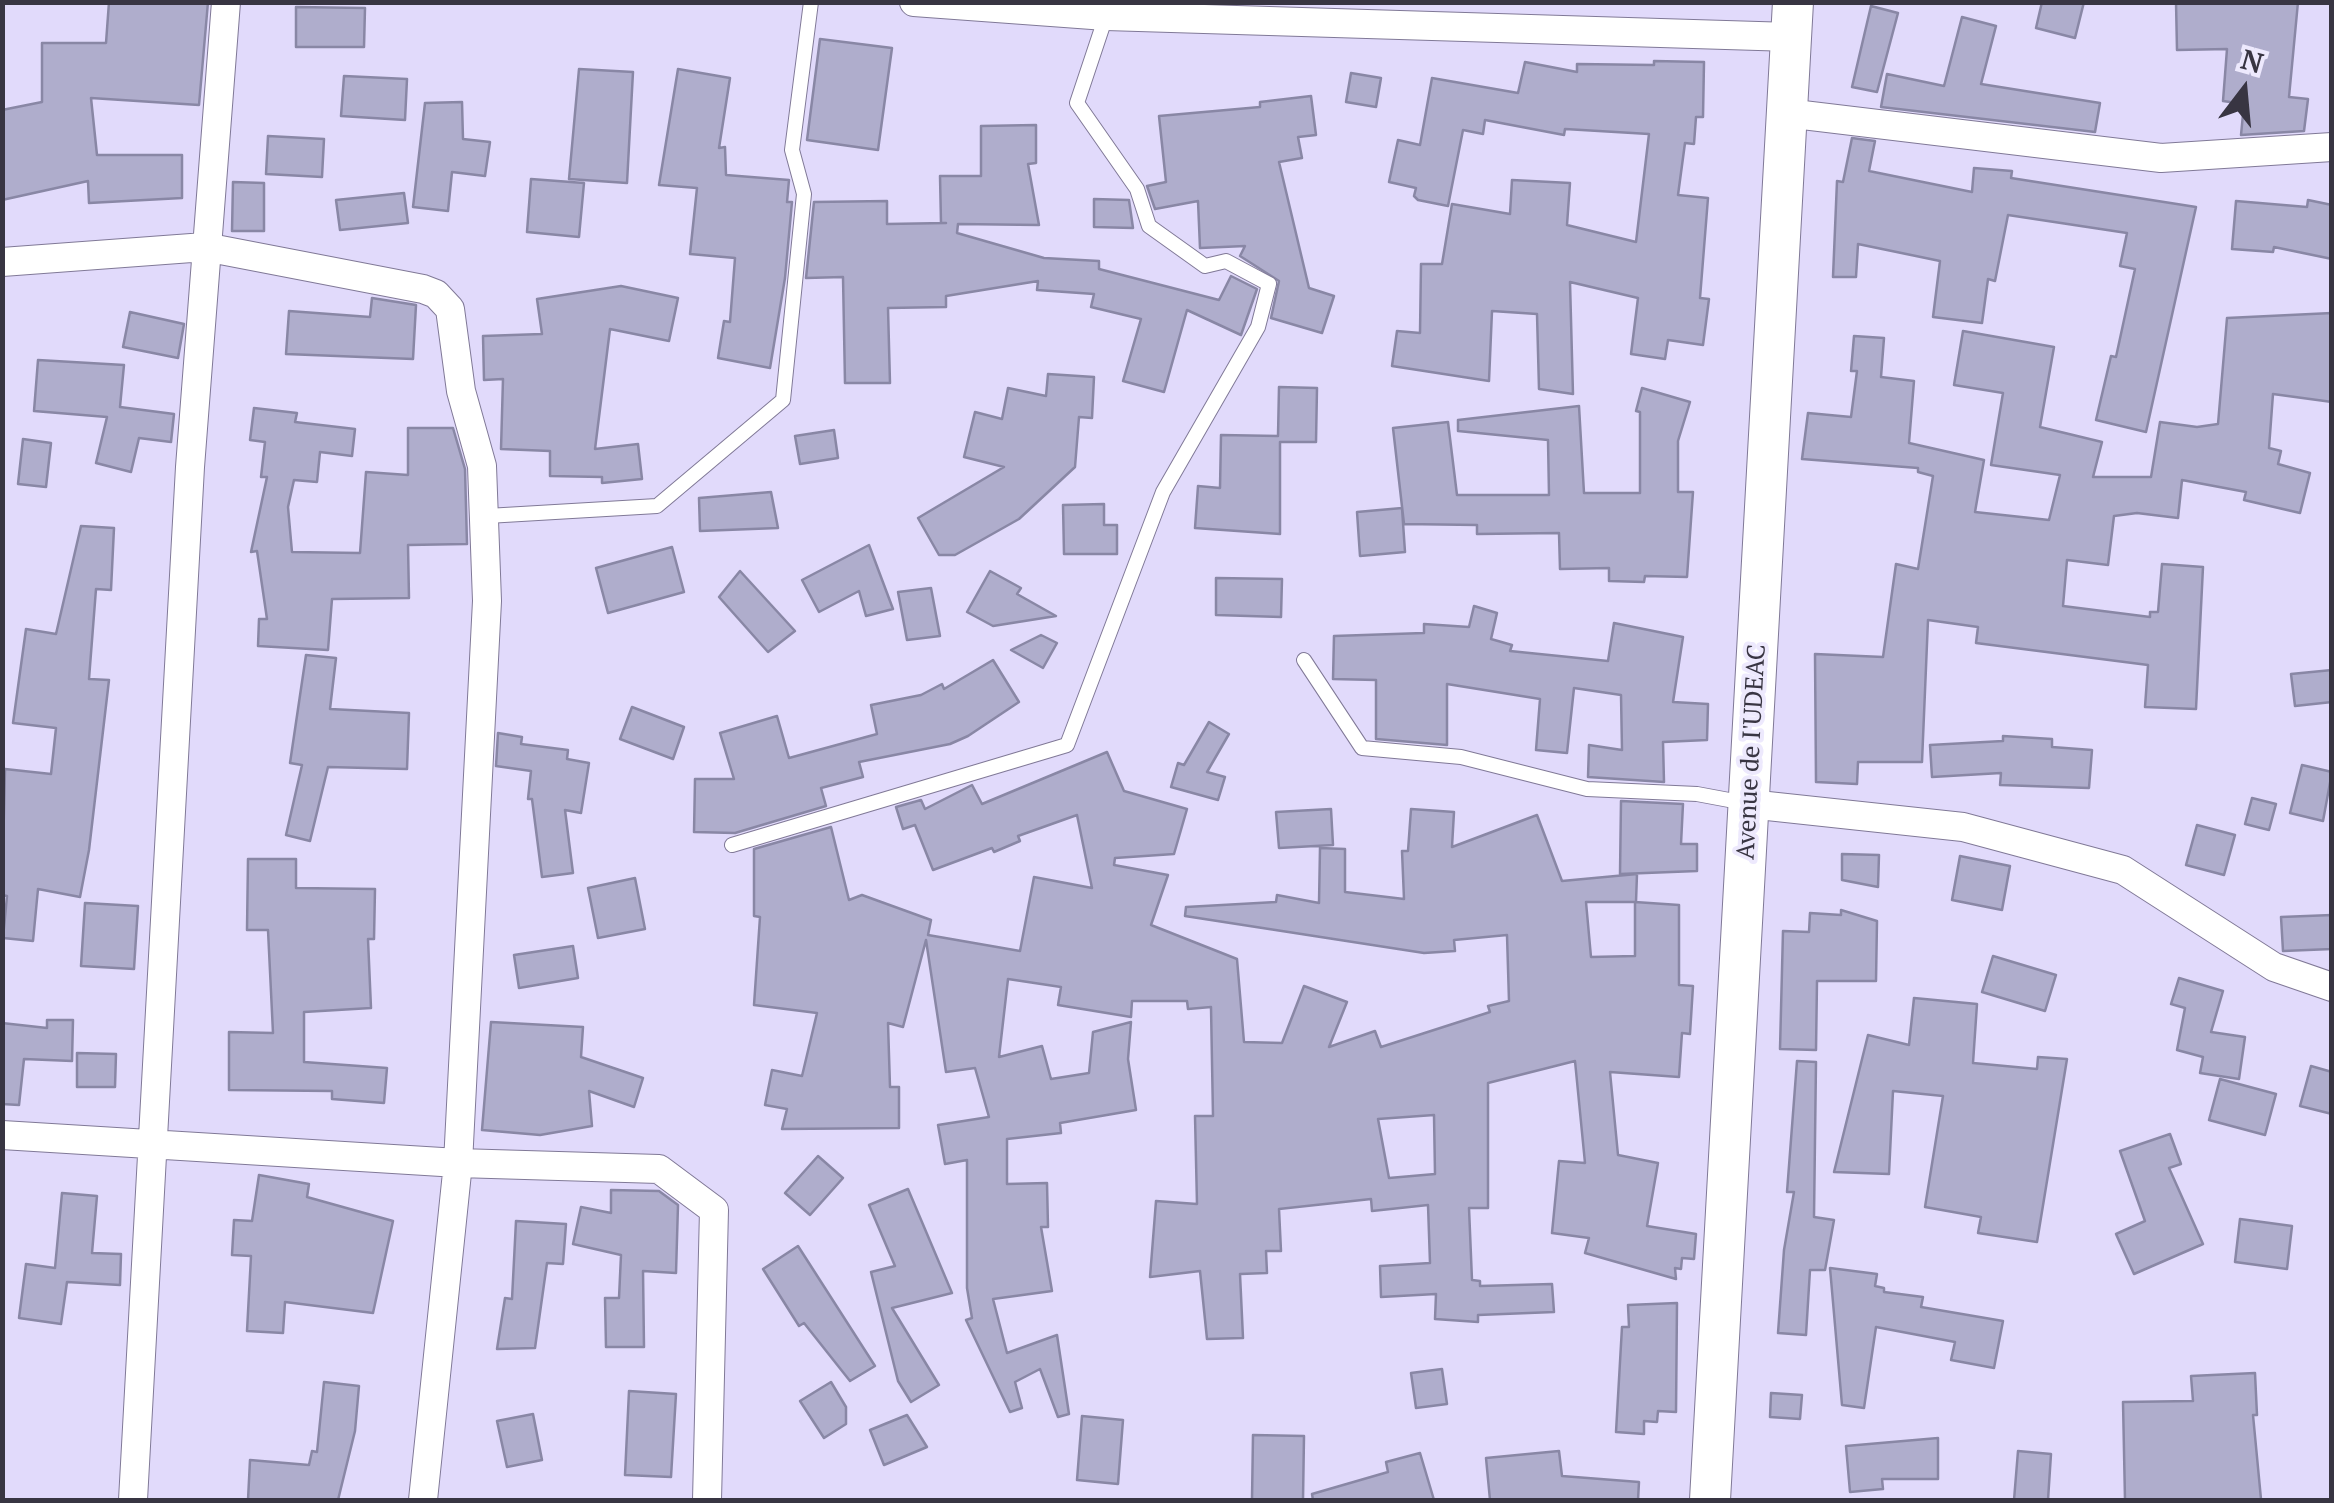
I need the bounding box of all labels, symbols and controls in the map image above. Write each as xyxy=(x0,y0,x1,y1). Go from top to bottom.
north arrow xyxy=(2194,40,2294,140)
text: N xyxy=(2237,40,2268,81)
street label: Avenue de I'UDEAC xyxy=(1731,644,1773,860)

